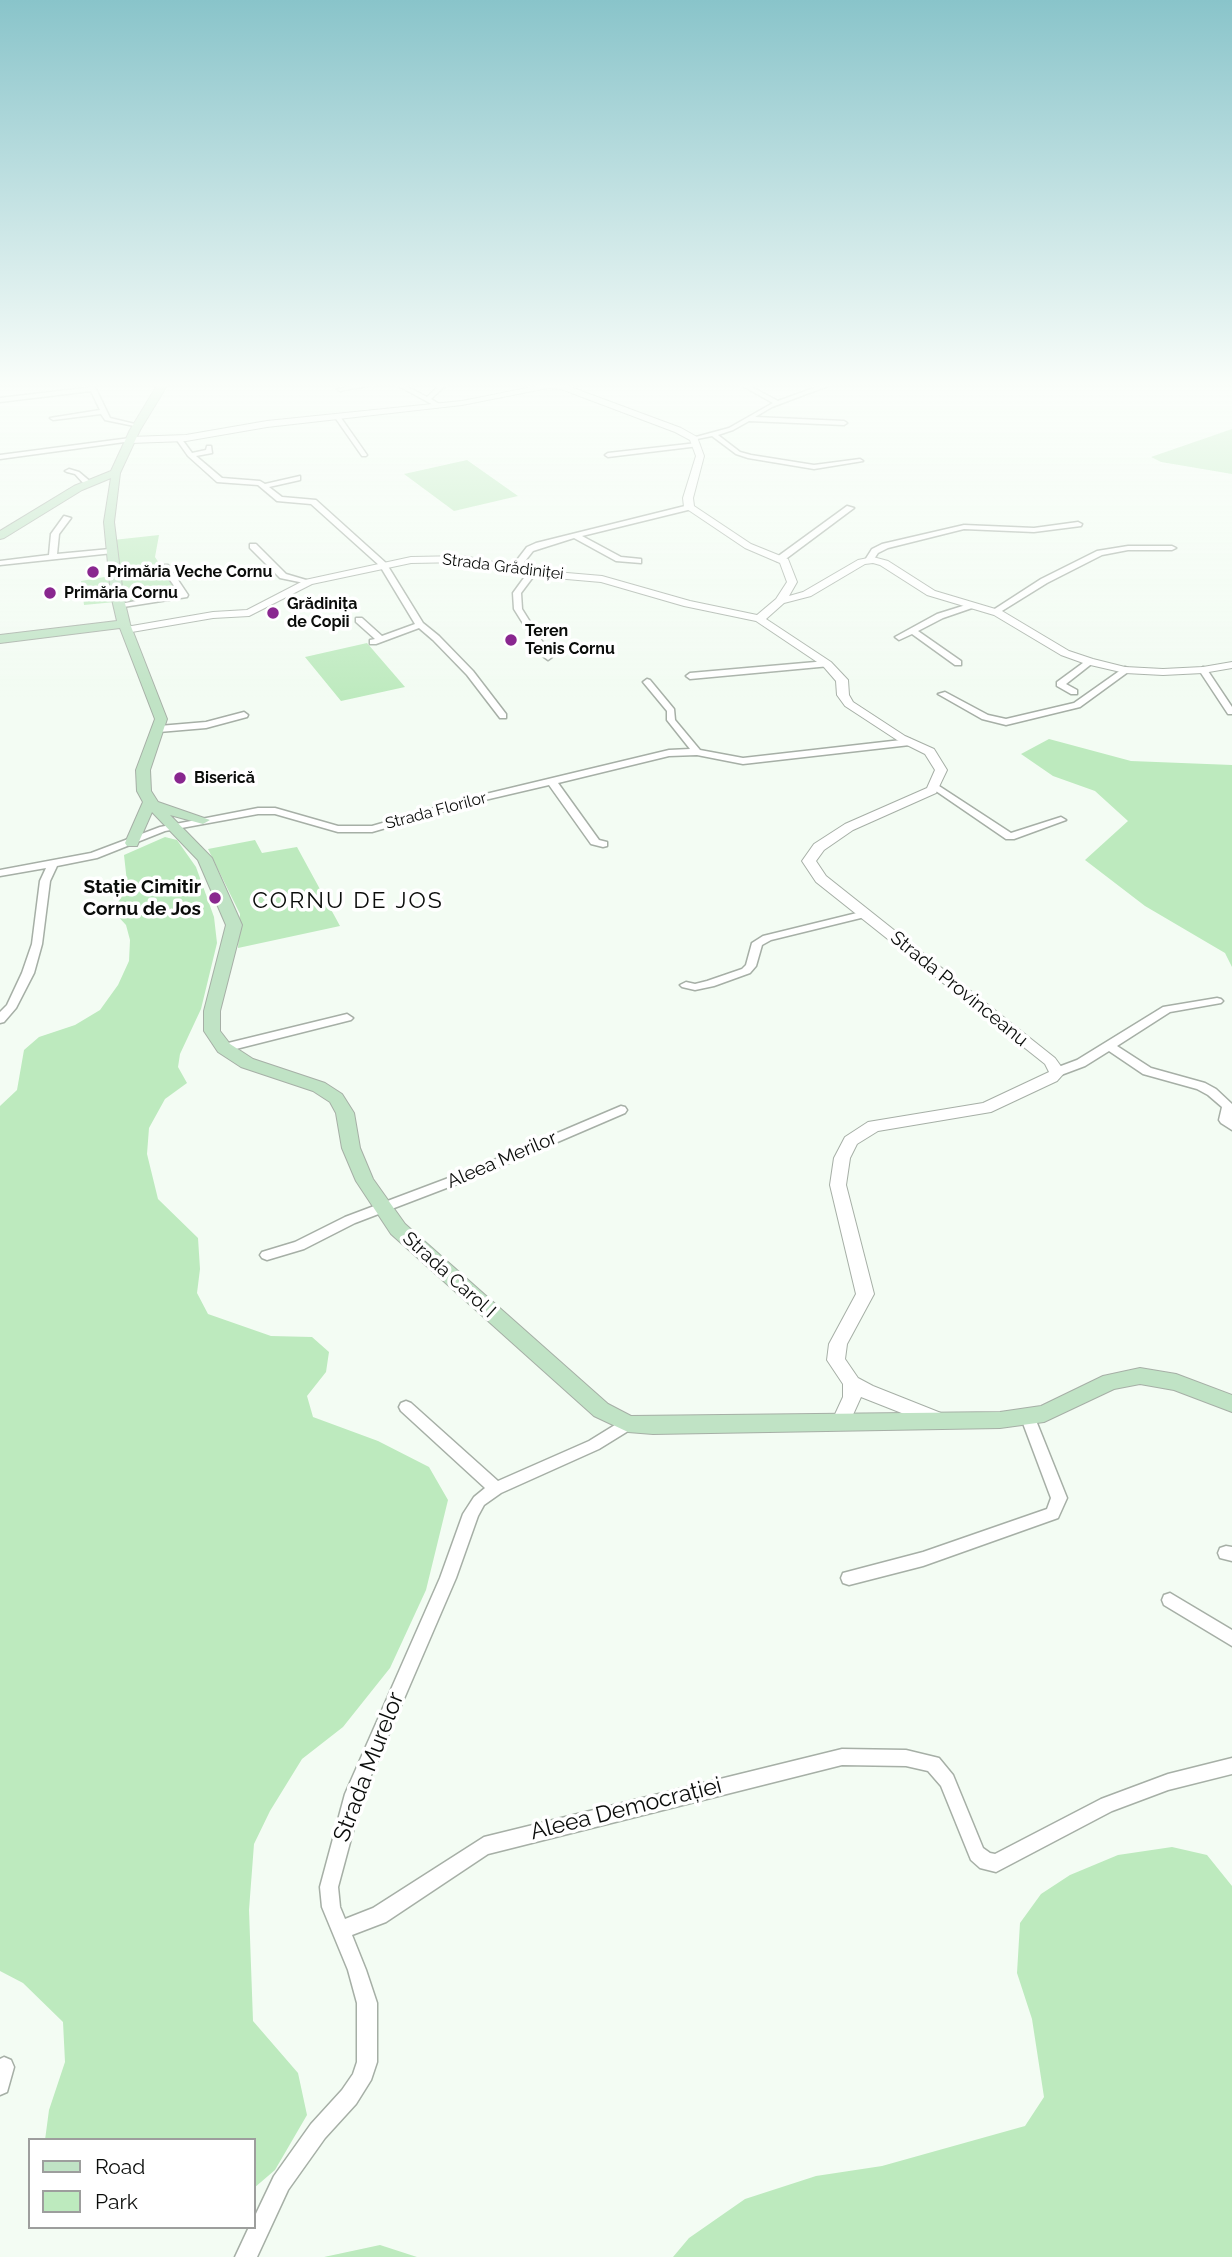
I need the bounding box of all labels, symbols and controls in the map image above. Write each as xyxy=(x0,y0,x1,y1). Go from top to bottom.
street label: Strada Grădiniței xyxy=(441,550,565,584)
place label: Primăria Veche Cornu xyxy=(107,562,272,582)
marker: Primăria Veche Cornu xyxy=(85,564,101,580)
place label: Primăria Cornu xyxy=(64,583,178,603)
marker: Primăria Cornu xyxy=(42,585,58,601)
place label: Grădinița de Copii xyxy=(287,594,357,632)
marker: Grădinița de Copii xyxy=(265,605,281,621)
place label: Teren Tenis Cornu xyxy=(525,621,615,659)
marker: Teren Tenis Cornu xyxy=(503,632,519,648)
place label: Biserică xyxy=(194,768,255,788)
marker: Biserică xyxy=(172,770,188,786)
street label: Strada Florilor xyxy=(383,788,489,834)
place label: Stație Cimitir Cornu de Jos xyxy=(83,876,201,920)
district label: CORNU DE JOS xyxy=(254,887,442,915)
marker: Stație Cimitir Cornu de Jos xyxy=(207,890,223,906)
street label: Strada Provinceanu xyxy=(886,927,1032,1051)
street label: Aleea Merilor xyxy=(444,1127,560,1193)
street label: Strada Carol I xyxy=(398,1227,500,1323)
street label: Strada Murelor xyxy=(328,1688,410,1846)
street label: Aleea Democrației xyxy=(527,1772,725,1846)
legend xyxy=(28,2138,256,2229)
text: Road xyxy=(95,2154,145,2179)
text: Park xyxy=(95,2189,138,2214)

